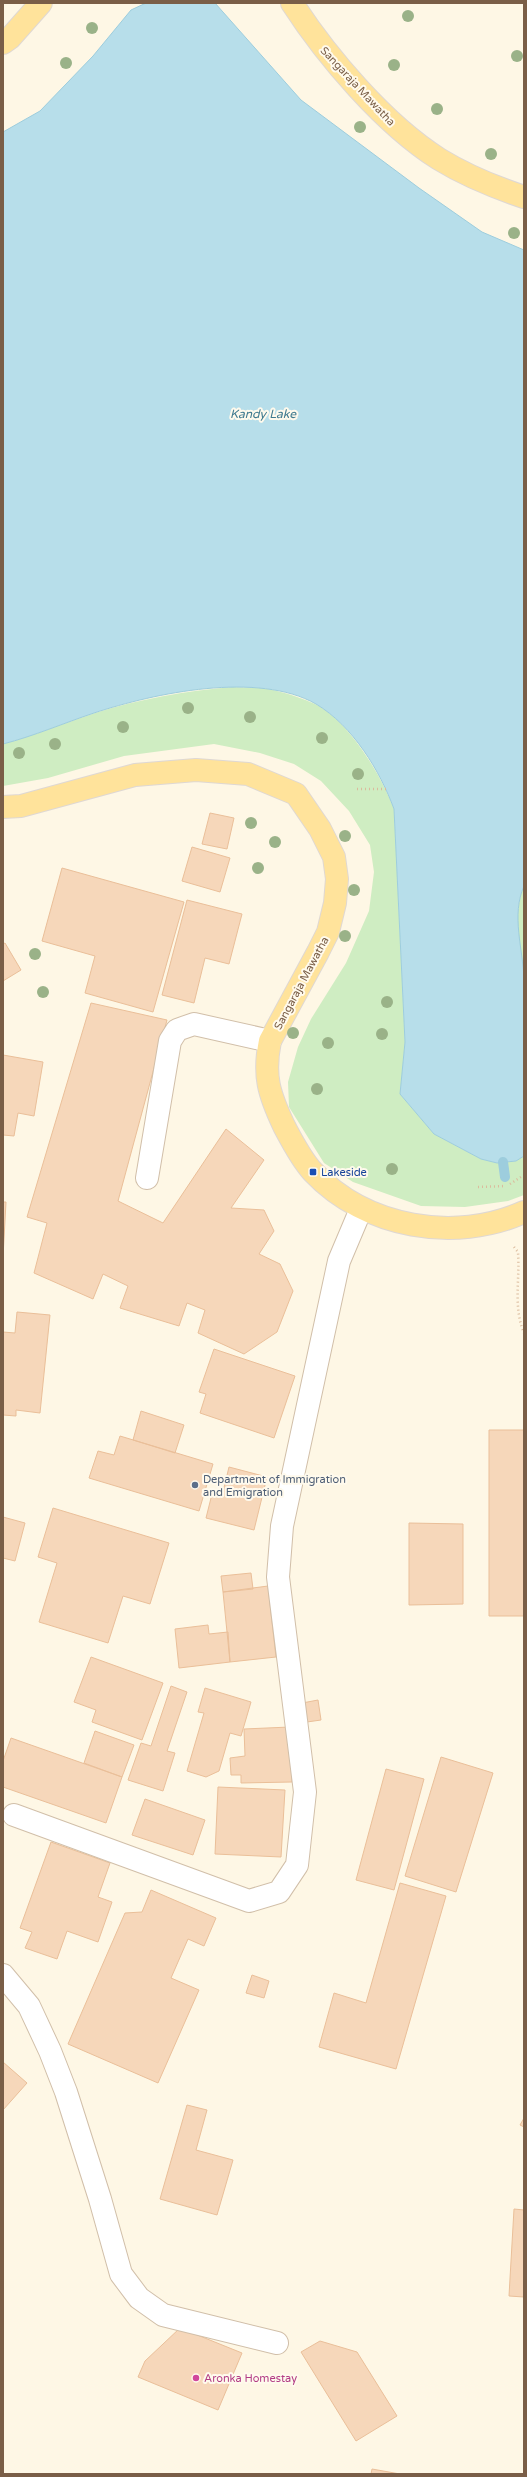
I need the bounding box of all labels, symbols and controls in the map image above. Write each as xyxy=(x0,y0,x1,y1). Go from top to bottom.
street label: Sangaraja Mawatha xyxy=(318,44,398,129)
water label: Kandy Lake xyxy=(230,407,297,421)
street label: Sangaraja Mawatha xyxy=(271,934,331,1032)
place label: Lakeside xyxy=(321,1166,367,1179)
marker: Lakeside xyxy=(308,1167,318,1177)
place label: Department of Immigration and Emigration xyxy=(203,1473,346,1499)
marker: Department of Immigration and Emigration xyxy=(190,1480,200,1490)
place label: Aronka Homestay xyxy=(204,2372,297,2385)
marker: Aronka Homestay xyxy=(191,2373,201,2383)

